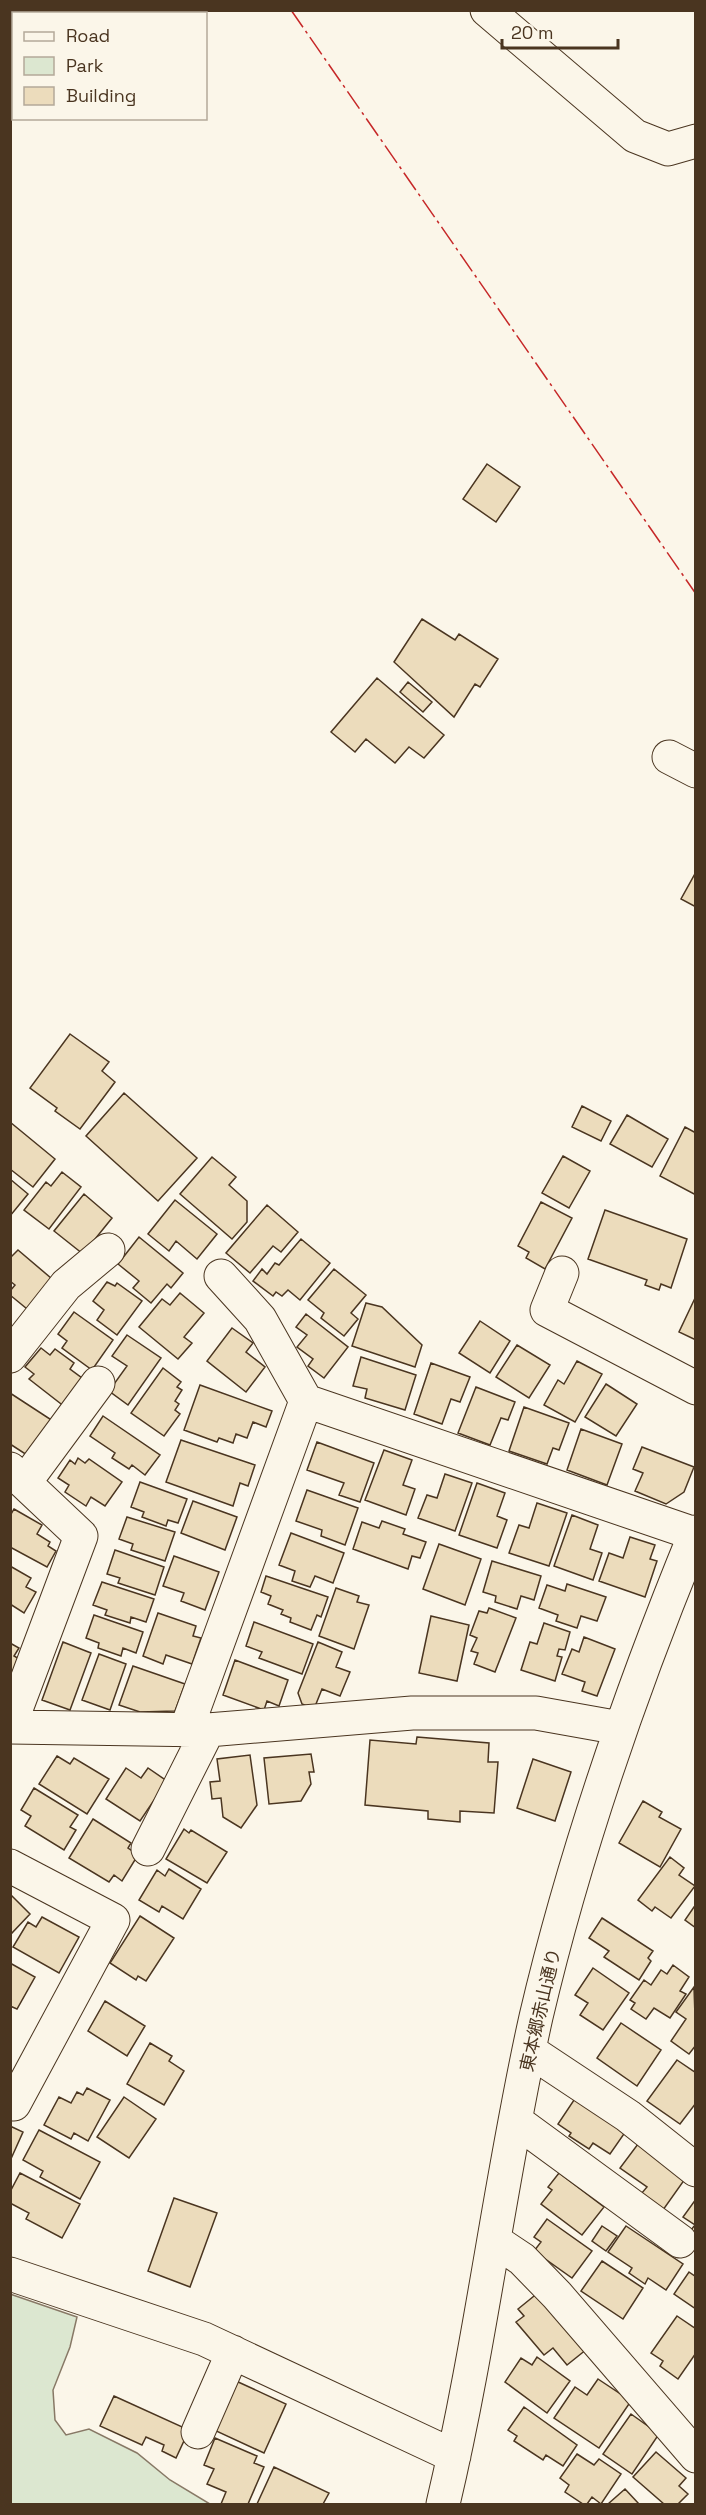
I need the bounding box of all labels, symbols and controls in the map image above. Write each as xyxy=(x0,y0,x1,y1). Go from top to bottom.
legend xyxy=(12,12,207,120)
scale bar xyxy=(502,12,618,50)
text: 20 m xyxy=(511,21,554,44)
text: Road xyxy=(66,24,110,47)
text: Park xyxy=(66,54,104,77)
text: Building xyxy=(66,84,136,107)
street label: 東本郷赤山通り xyxy=(515,1946,565,2074)

